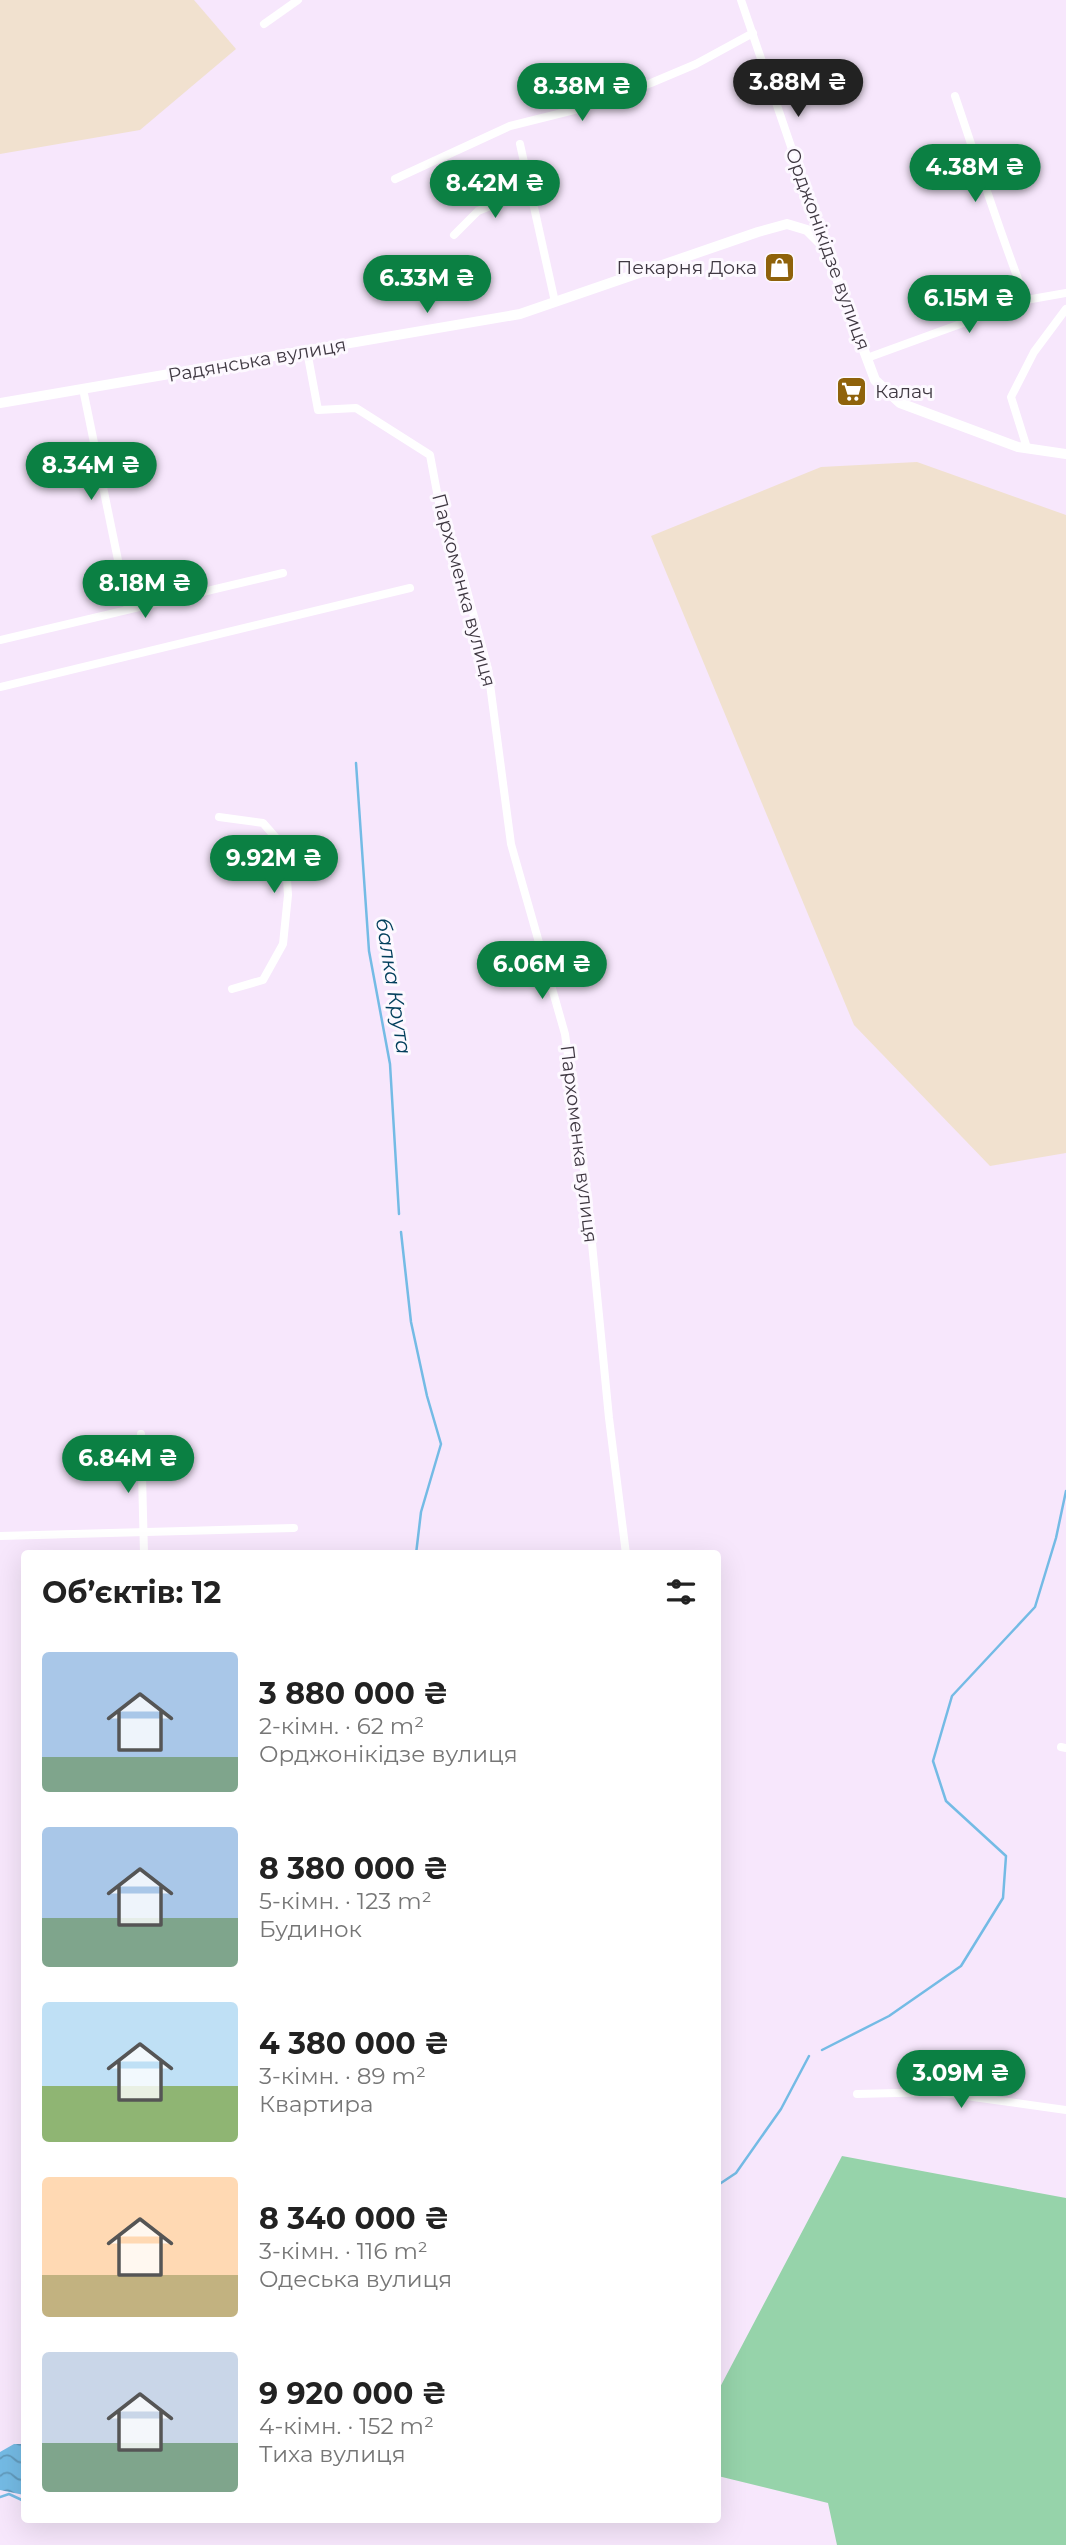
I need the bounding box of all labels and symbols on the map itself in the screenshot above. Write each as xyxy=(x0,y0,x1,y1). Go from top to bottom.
pin: 3.88M ₴ xyxy=(733,60,863,119)
pin: 8.38M ₴ xyxy=(517,64,647,123)
pin: 4.38M ₴ xyxy=(910,144,1040,204)
street label: Орджонікідзе вулиця xyxy=(781,145,875,353)
pin: 8.42M ₴ xyxy=(430,160,560,220)
shop icon: Пекарня Дока xyxy=(763,250,797,284)
pin: 6.33M ₴ xyxy=(362,256,492,315)
place label: Пекарня Дока xyxy=(616,256,757,279)
pin: 6.15M ₴ xyxy=(904,276,1034,335)
street label: Радянська вулиця xyxy=(166,333,348,387)
supermarket icon: Калач xyxy=(835,374,869,408)
place label: Калач xyxy=(875,380,934,403)
pin: 8.34M ₴ xyxy=(26,442,156,502)
street label: Пархоменка вулиця xyxy=(427,491,501,689)
pin: 8.18M ₴ xyxy=(80,560,210,620)
pin: 9.92M ₴ xyxy=(209,836,339,895)
water label: балка Крута xyxy=(371,916,417,1056)
pin: 6.06M ₴ xyxy=(477,942,607,1001)
street label: Пархоменка вулиця xyxy=(555,1044,603,1244)
pin: 6.84M ₴ xyxy=(63,1436,193,1495)
pin: 3.09M ₴ xyxy=(896,2050,1026,2110)

